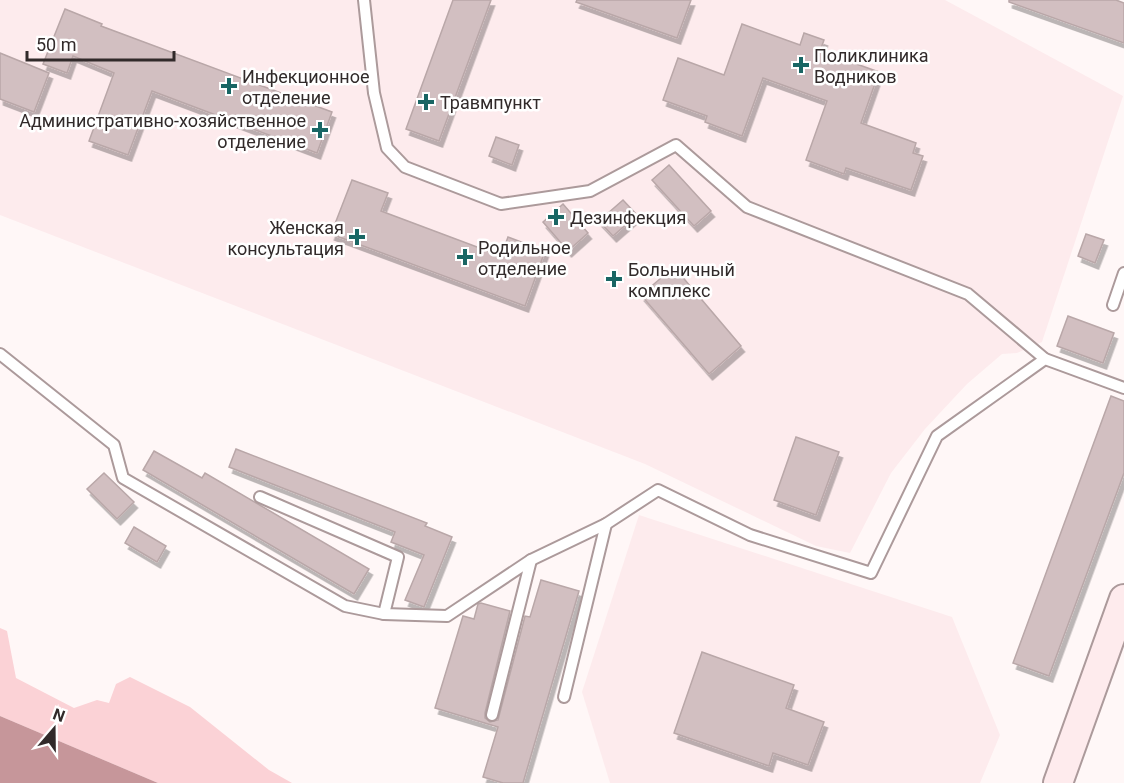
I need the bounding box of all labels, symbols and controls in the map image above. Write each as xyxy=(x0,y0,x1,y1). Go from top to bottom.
scale bar xyxy=(27,24,174,62)
text: 50 m xyxy=(36,34,76,55)
place label: Поликлиника Водников xyxy=(814,45,929,87)
marker: Поликлиника Водников xyxy=(792,56,810,74)
place label: Инфекционное отделение xyxy=(242,66,369,108)
marker: Инфекционное отделение xyxy=(220,77,238,95)
place label: Травмпункт xyxy=(440,92,541,113)
marker: Травмпункт xyxy=(417,93,435,111)
place label: Административно-хозяйственное отделение xyxy=(19,110,306,152)
marker: Административно-хозяйственное отделение xyxy=(311,121,329,139)
place label: Дезинфекция xyxy=(570,207,686,228)
marker: Дезинфекция xyxy=(547,208,565,226)
place label: Женская консультация xyxy=(227,217,344,259)
marker: Женская консультация xyxy=(348,228,366,246)
place label: Родильное отделение xyxy=(478,237,571,279)
marker: Родильное отделение xyxy=(456,248,474,266)
place label: Больничный комплекс xyxy=(628,259,735,301)
marker: Больничный комплекс xyxy=(605,270,623,288)
north arrow xyxy=(24,699,84,759)
text: N xyxy=(50,705,68,726)

